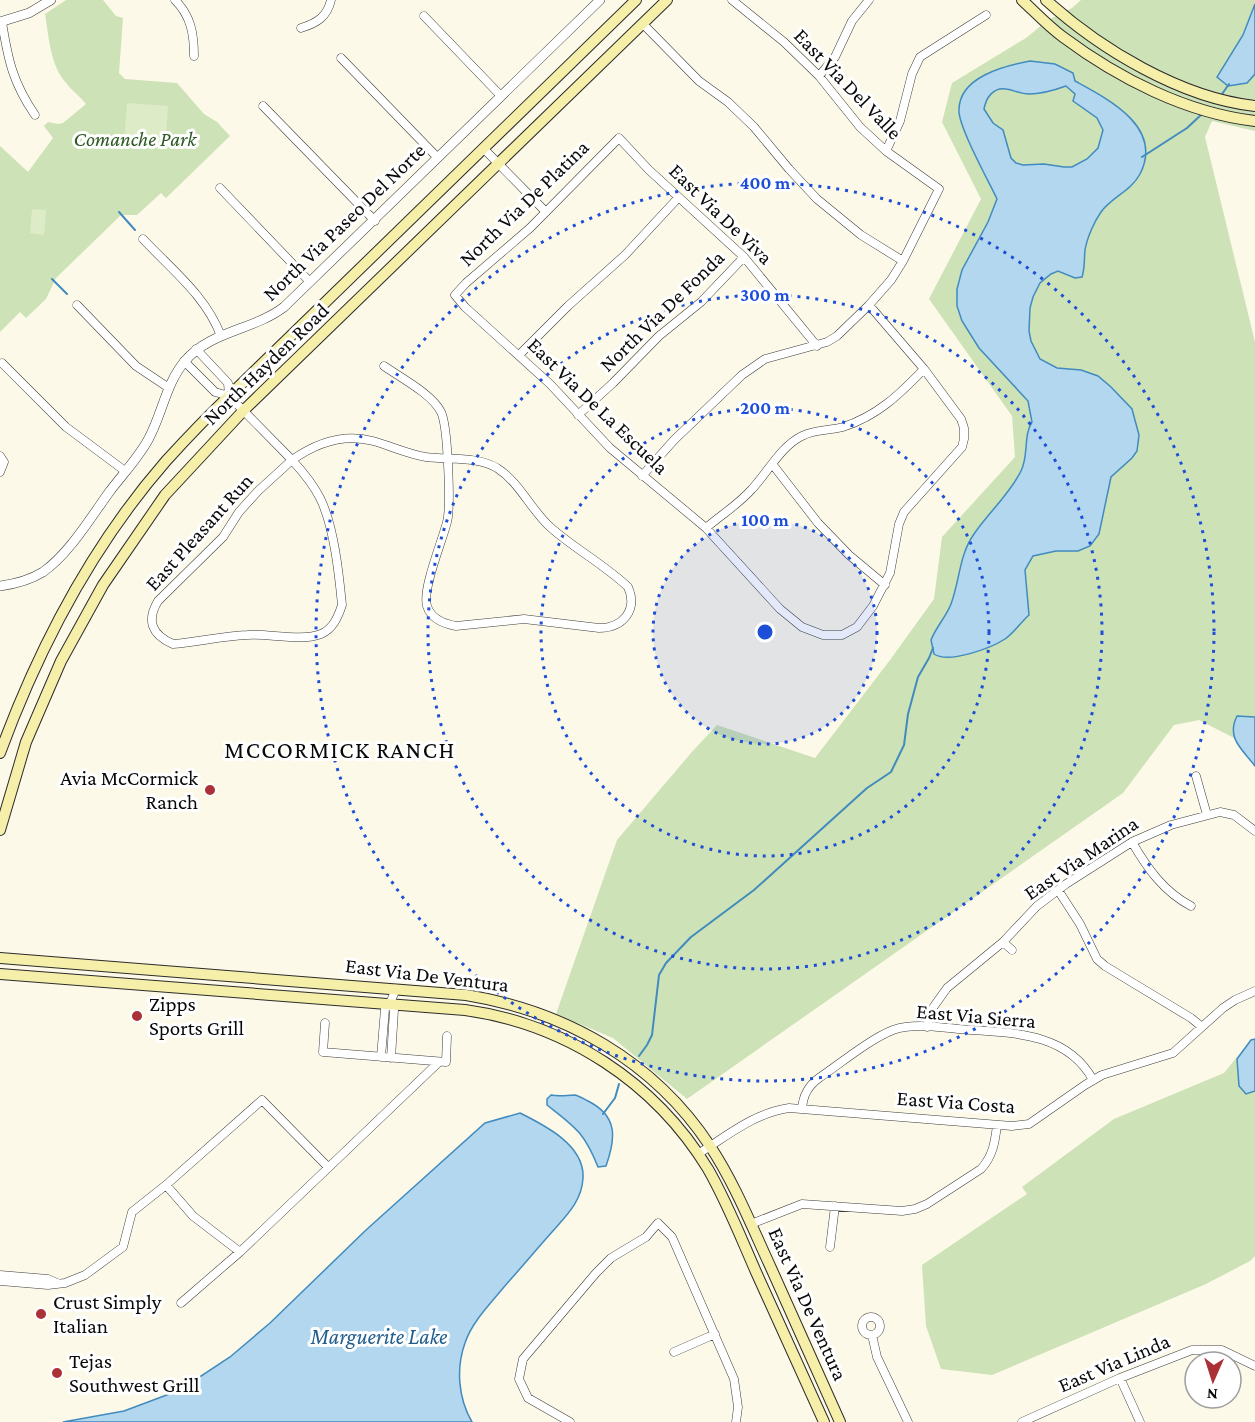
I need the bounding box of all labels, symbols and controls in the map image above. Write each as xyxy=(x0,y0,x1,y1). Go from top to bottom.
street label: East Via Del Valle xyxy=(789,24,907,144)
park label: Comanche Park xyxy=(74,127,197,151)
street label: North Via De Platina xyxy=(454,135,594,271)
street label: North Via Paseo Del Norte xyxy=(258,138,430,306)
street label: East Via De Viva xyxy=(664,159,778,270)
text: 400 m xyxy=(740,173,791,193)
street label: North Via De Fonda xyxy=(595,245,730,377)
text: 300 m xyxy=(740,285,790,305)
street label: North Hayden Road xyxy=(198,298,334,430)
street label: East Via De La Escuela xyxy=(523,333,674,480)
text: 200 m xyxy=(740,398,791,418)
street label: East Pleasant Run xyxy=(140,469,258,595)
text: 100 m xyxy=(741,510,789,530)
centre of rings xyxy=(755,622,775,642)
district label: MCCORMICK RANCH xyxy=(224,736,456,763)
place label: Avia McCormick Ranch xyxy=(60,766,198,814)
marker: Avia McCormick Ranch xyxy=(203,783,217,797)
street label: East Via Marina xyxy=(1019,811,1143,905)
street label: East Via De Ventura xyxy=(344,953,510,997)
place label: Zipps Sports Grill xyxy=(149,992,244,1040)
street label: East Via Sierra xyxy=(915,999,1037,1033)
marker: Zipps Sports Grill xyxy=(130,1009,144,1023)
street label: East Via Costa xyxy=(896,1086,1016,1118)
street label: East Via De Ventura xyxy=(764,1224,853,1384)
place label: Crust Simply Italian xyxy=(53,1290,162,1338)
marker: Crust Simply Italian xyxy=(34,1307,48,1321)
water label: Marguerite Lake xyxy=(310,1324,448,1349)
street label: East Via Linda xyxy=(1054,1329,1174,1397)
place label: Tejas Southwest Grill xyxy=(69,1349,199,1397)
north arrow xyxy=(1183,1350,1243,1410)
marker: Tejas Southwest Grill xyxy=(50,1366,64,1380)
text: N xyxy=(1206,1386,1218,1403)

